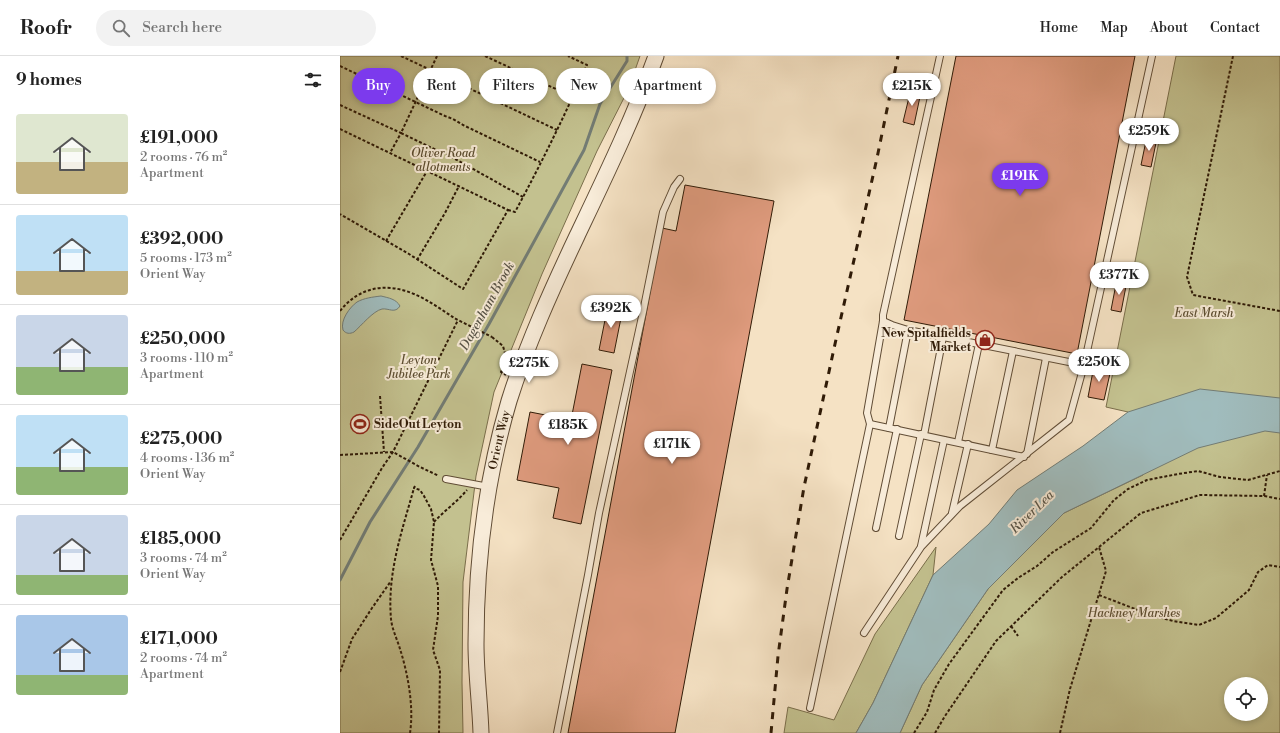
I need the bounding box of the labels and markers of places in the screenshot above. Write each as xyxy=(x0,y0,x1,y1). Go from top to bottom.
pin: £215K xyxy=(884,73,940,107)
pin: £259K xyxy=(1121,118,1177,152)
pin: £191K xyxy=(992,163,1048,197)
pin: £377K xyxy=(1091,262,1147,296)
pin: £392K xyxy=(583,295,639,329)
place label: New Spitalfields Market xyxy=(881,326,972,355)
shop icon: New Spitalfields Market xyxy=(974,329,996,351)
pin: £250K xyxy=(1071,349,1127,383)
pin: £275K xyxy=(501,350,557,384)
pin: £185K xyxy=(540,412,596,446)
sports icon: SideOut Leyton xyxy=(349,413,371,435)
place label: SideOut Leyton xyxy=(374,417,462,432)
pin: £171K xyxy=(644,431,700,465)

